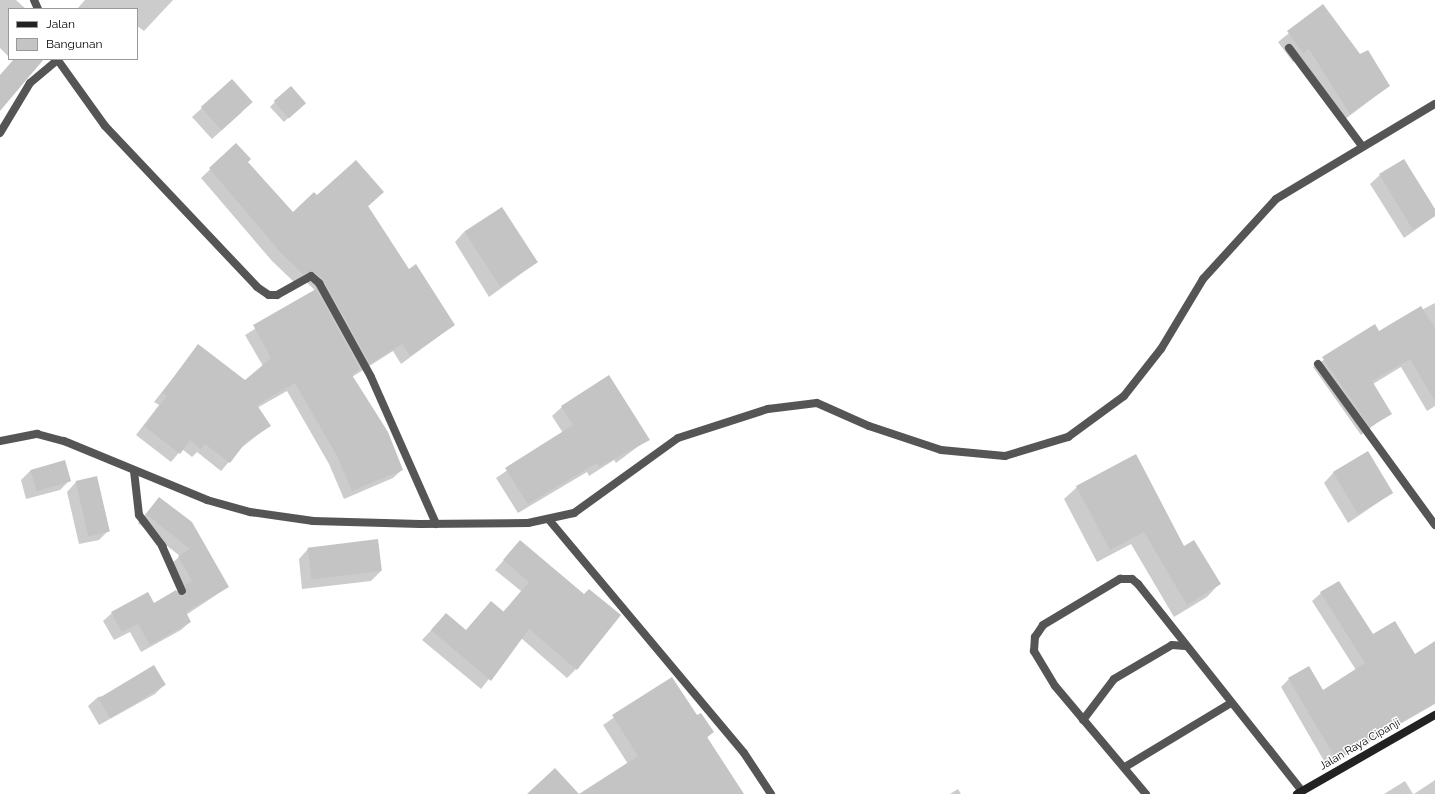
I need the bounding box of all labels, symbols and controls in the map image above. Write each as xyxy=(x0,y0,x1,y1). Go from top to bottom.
legend xyxy=(8,8,138,60)
text: Jalan xyxy=(46,17,75,31)
text: Bangunan xyxy=(46,37,103,51)
street label: Jalan Raya Cipanji xyxy=(1317,717,1403,773)

